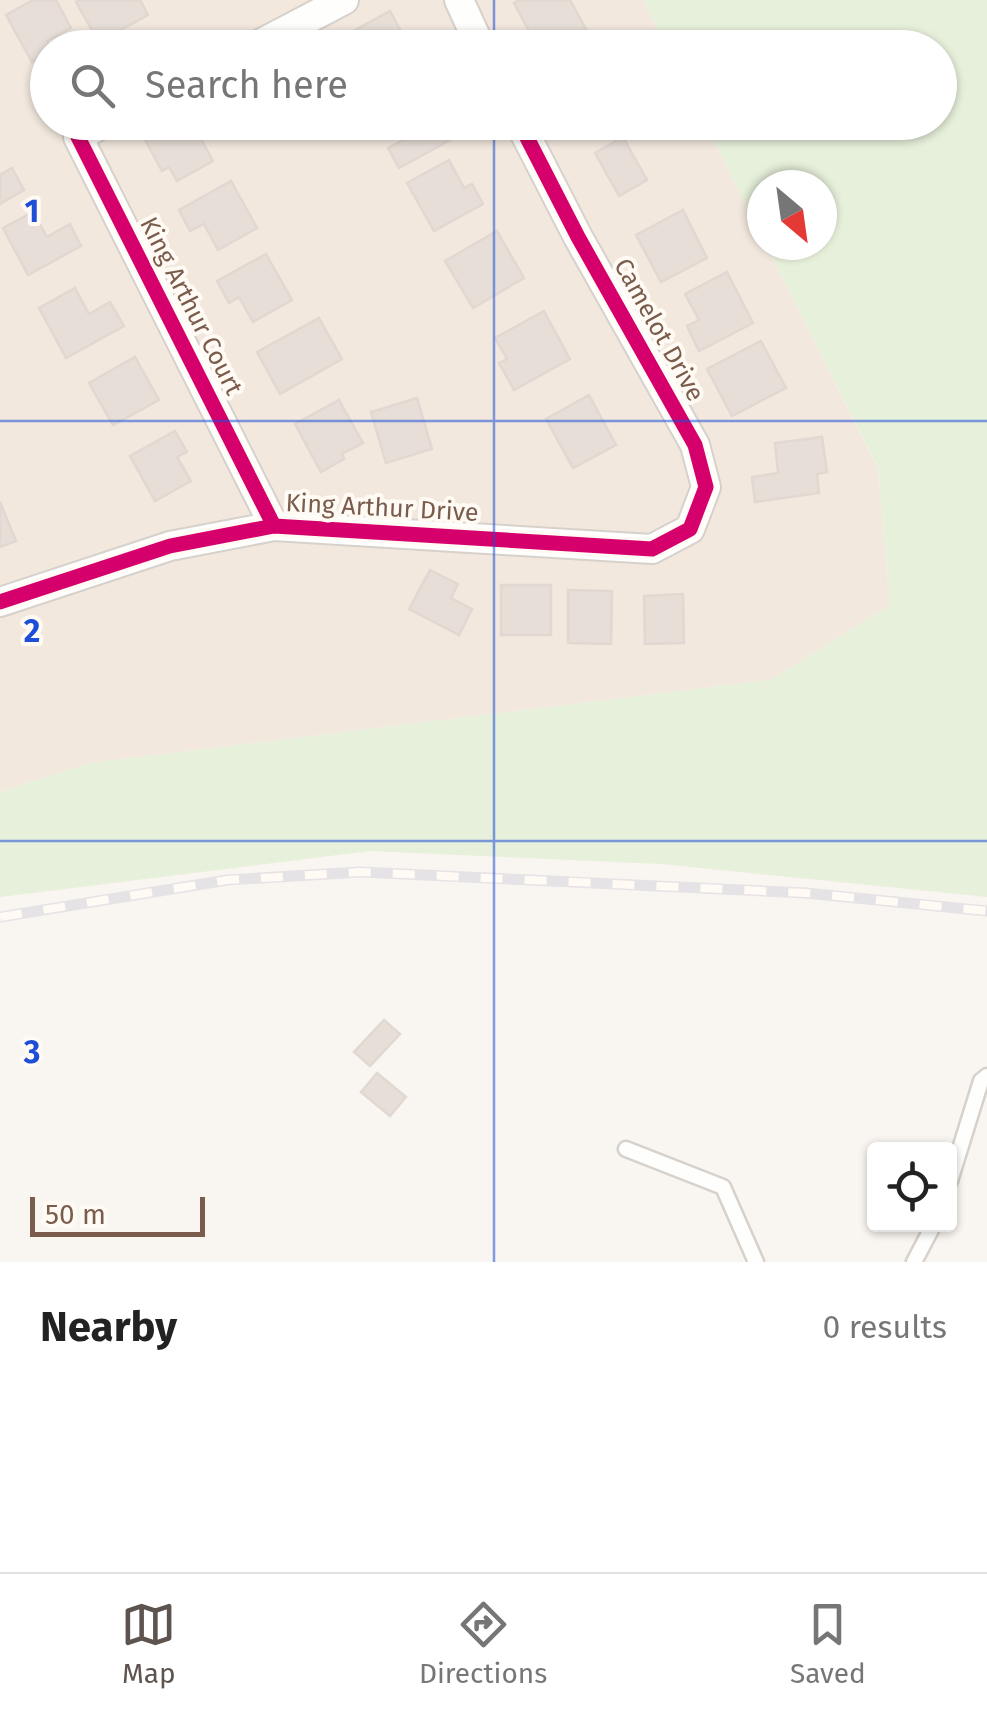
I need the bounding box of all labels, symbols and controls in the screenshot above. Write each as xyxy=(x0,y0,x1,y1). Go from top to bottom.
search box xyxy=(30,30,957,140)
icon: search xyxy=(65,58,120,113)
text: Search here xyxy=(145,62,348,108)
north arrow xyxy=(747,170,837,260)
text: 1 xyxy=(25,192,39,230)
street label: King Arthur Court xyxy=(133,212,249,401)
street label: Camelot Drive xyxy=(607,253,711,407)
street label: King Arthur Drive xyxy=(285,488,479,528)
text: 2 xyxy=(24,612,40,650)
text: 3 xyxy=(23,1033,40,1071)
map controls xyxy=(867,1142,957,1232)
button: locate xyxy=(867,1142,957,1232)
scale bar xyxy=(30,1192,205,1236)
text: 50 m xyxy=(45,1198,106,1231)
text: Nearby xyxy=(40,1302,177,1352)
text: 0 results xyxy=(822,1308,947,1346)
tab: Map xyxy=(121,1597,176,1690)
tab: Directions xyxy=(419,1597,547,1690)
tab: Saved xyxy=(790,1597,866,1690)

